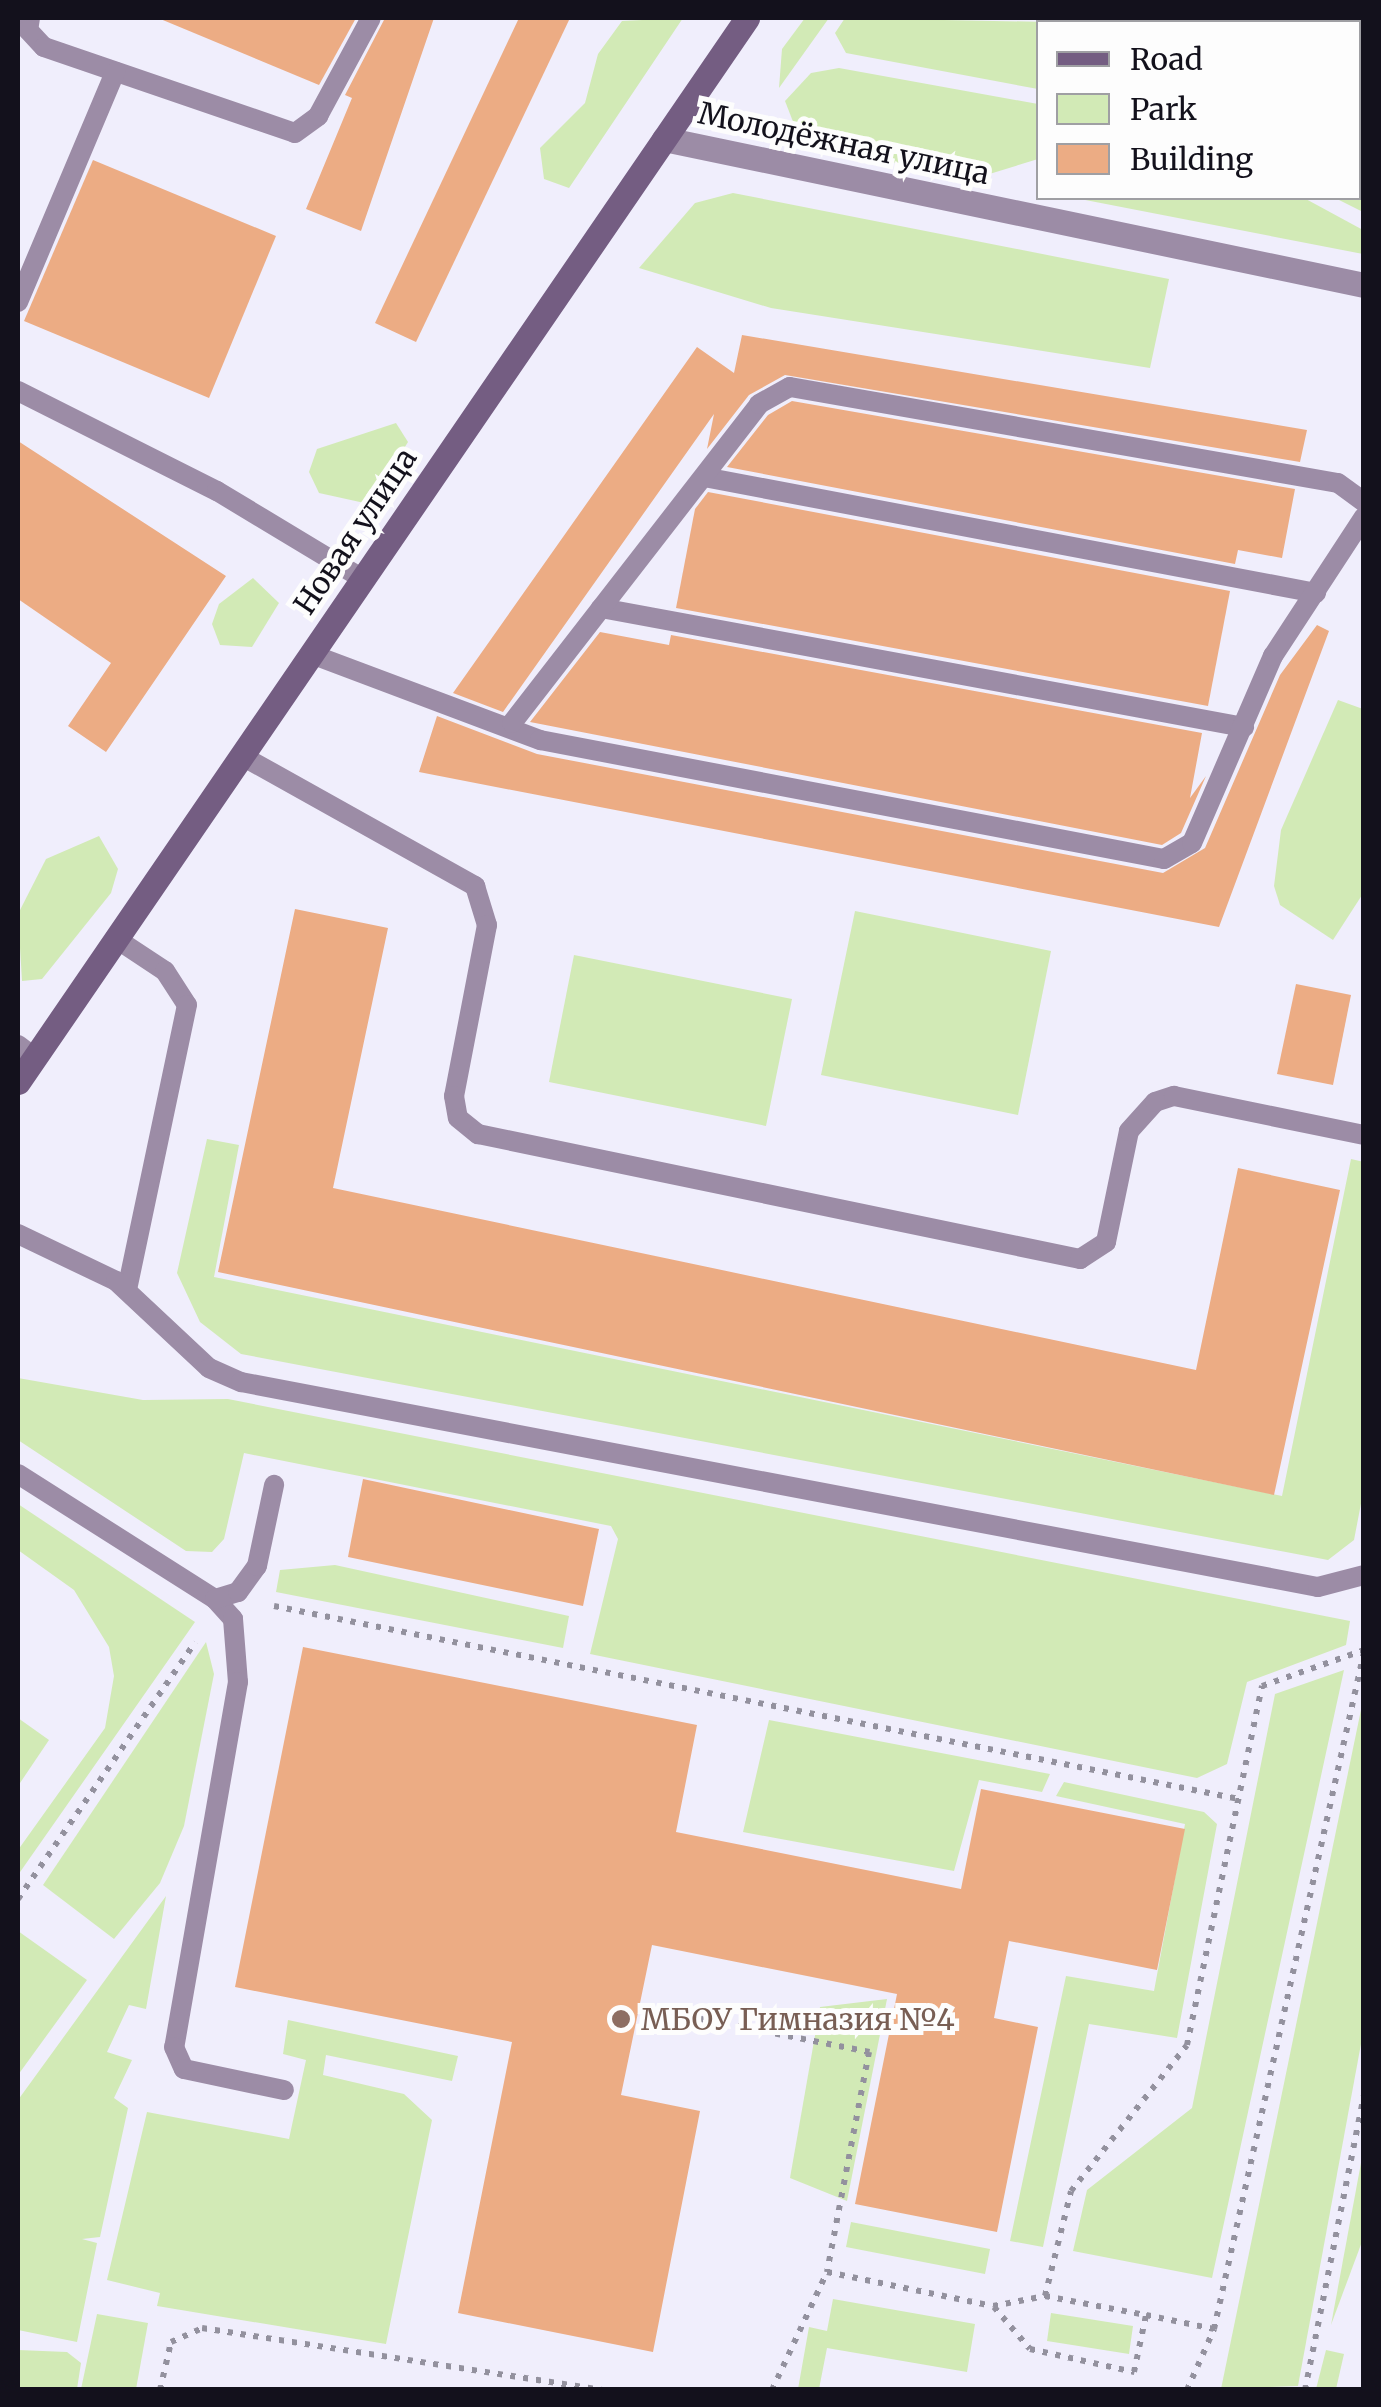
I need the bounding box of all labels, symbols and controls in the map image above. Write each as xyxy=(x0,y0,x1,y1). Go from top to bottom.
legend xyxy=(1036,20,1361,200)
text: Road xyxy=(1130,40,1203,78)
text: Park xyxy=(1130,90,1197,128)
street label: Молодёжная улица xyxy=(695,95,993,191)
text: Building xyxy=(1130,140,1253,178)
street label: Новая улица xyxy=(286,441,424,621)
place label: МБОУ Гимназия №4 xyxy=(641,2001,955,2037)
marker: МБОУ Гимназия №4 xyxy=(610,2008,632,2030)

